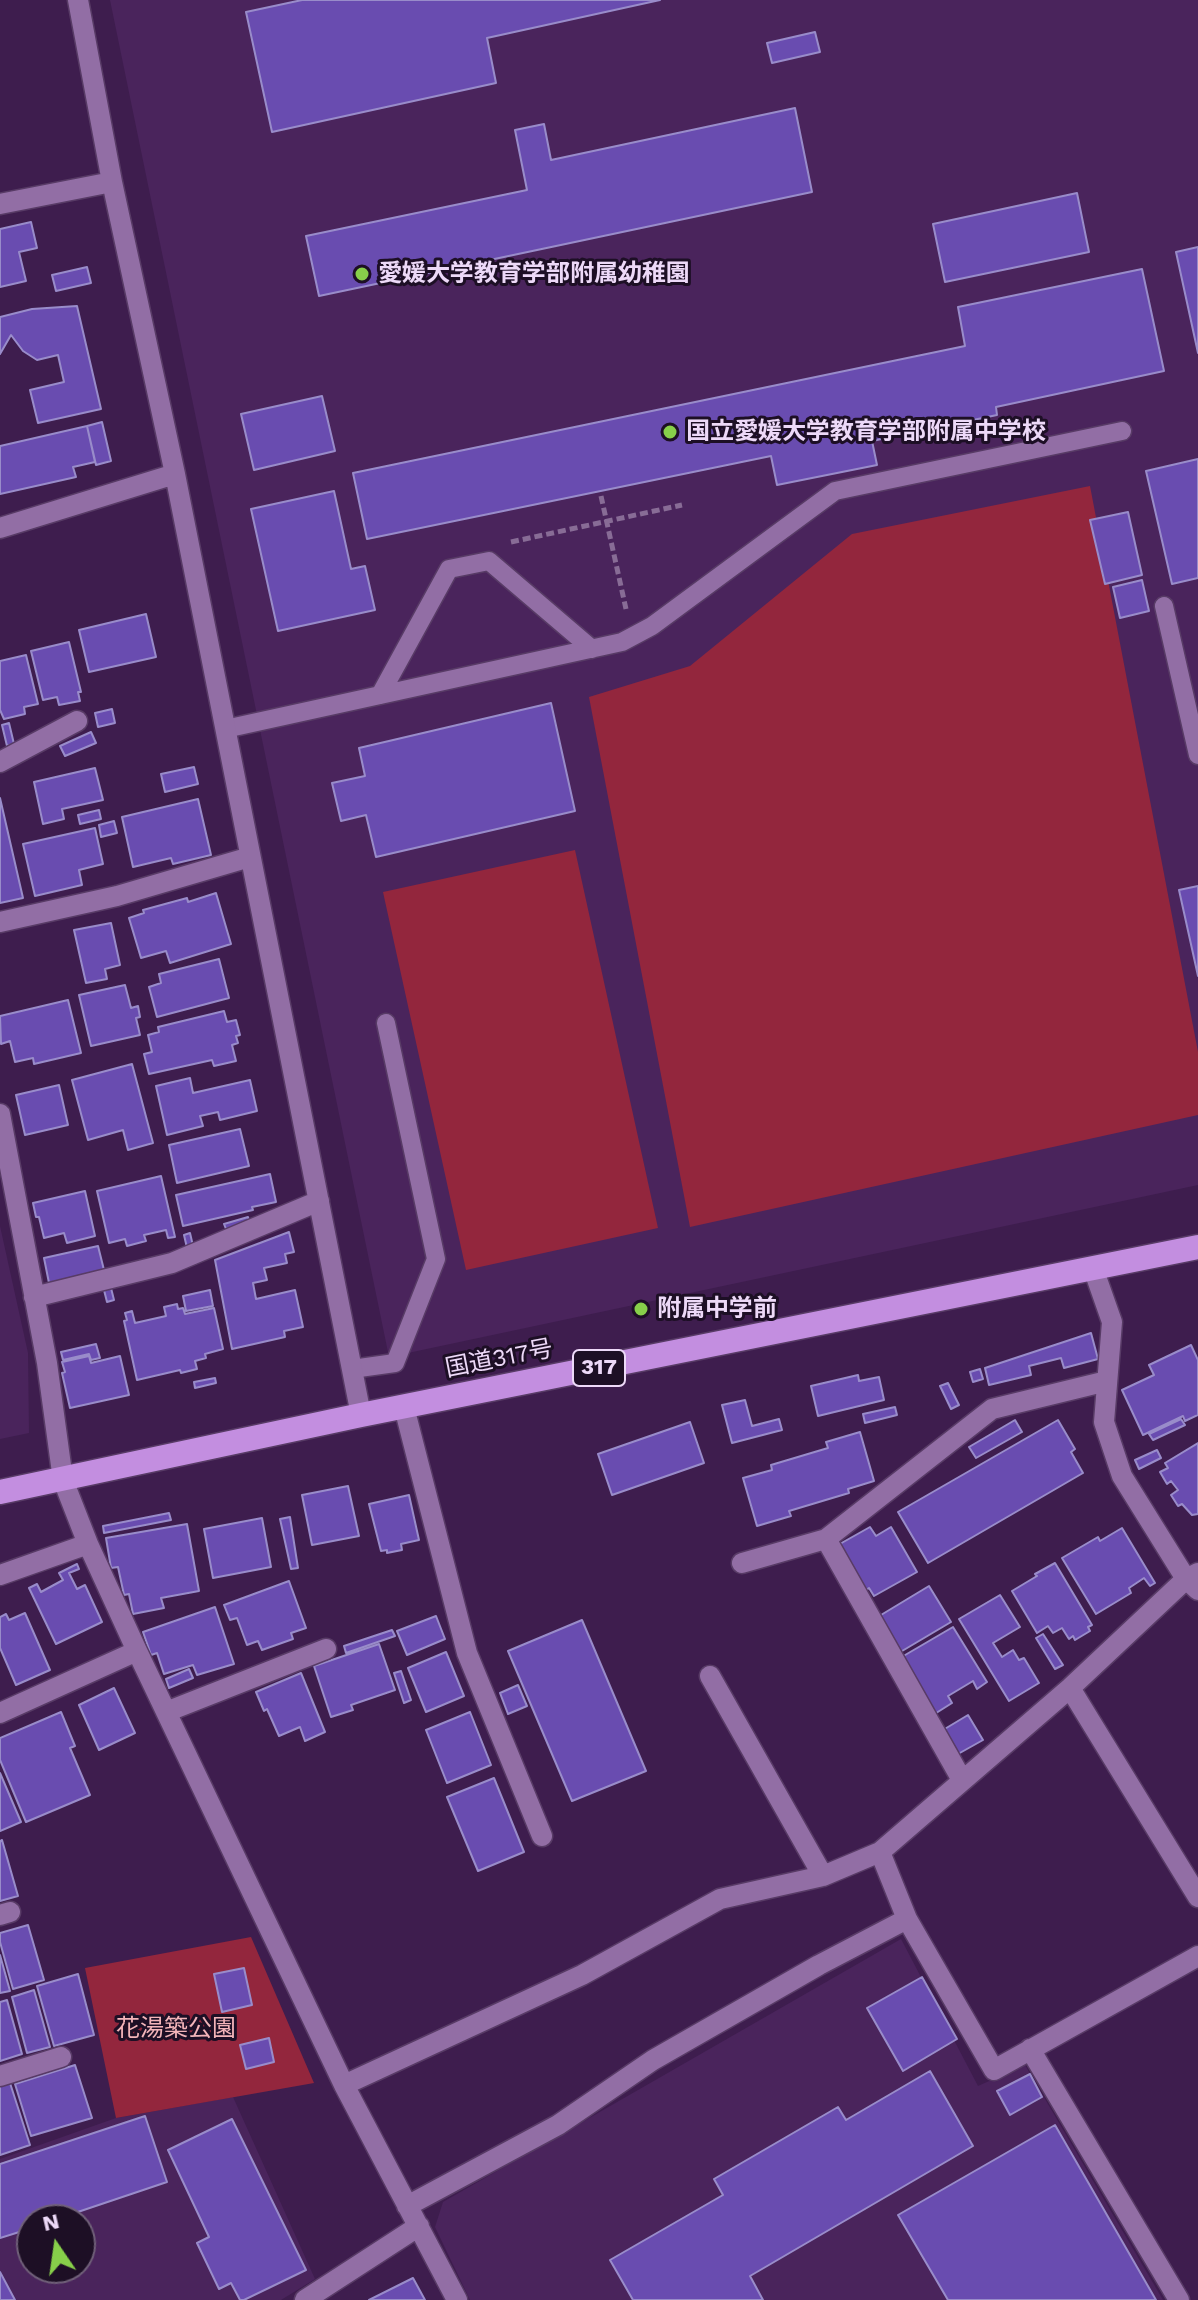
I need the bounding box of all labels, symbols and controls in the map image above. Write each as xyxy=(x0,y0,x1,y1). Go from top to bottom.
place label: 愛媛大学教育学部附属幼稚園 xyxy=(378,260,690,288)
marker: 愛媛大学教育学部附属幼稚園 xyxy=(353,265,371,283)
place label: 国立愛媛大学教育学部附属中学校 xyxy=(686,418,1046,446)
marker: 国立愛媛大学教育学部附属中学校 xyxy=(661,423,679,441)
place label: 附属中学前 xyxy=(657,1295,777,1323)
marker: 附属中学前 xyxy=(632,1300,650,1318)
street label: 国道317号 xyxy=(443,1334,555,1384)
road number: 317 xyxy=(573,1350,625,1386)
park label: 花湯築公園 xyxy=(116,2015,236,2043)
north arrow xyxy=(16,2204,96,2284)
text: N xyxy=(40,2208,62,2236)

